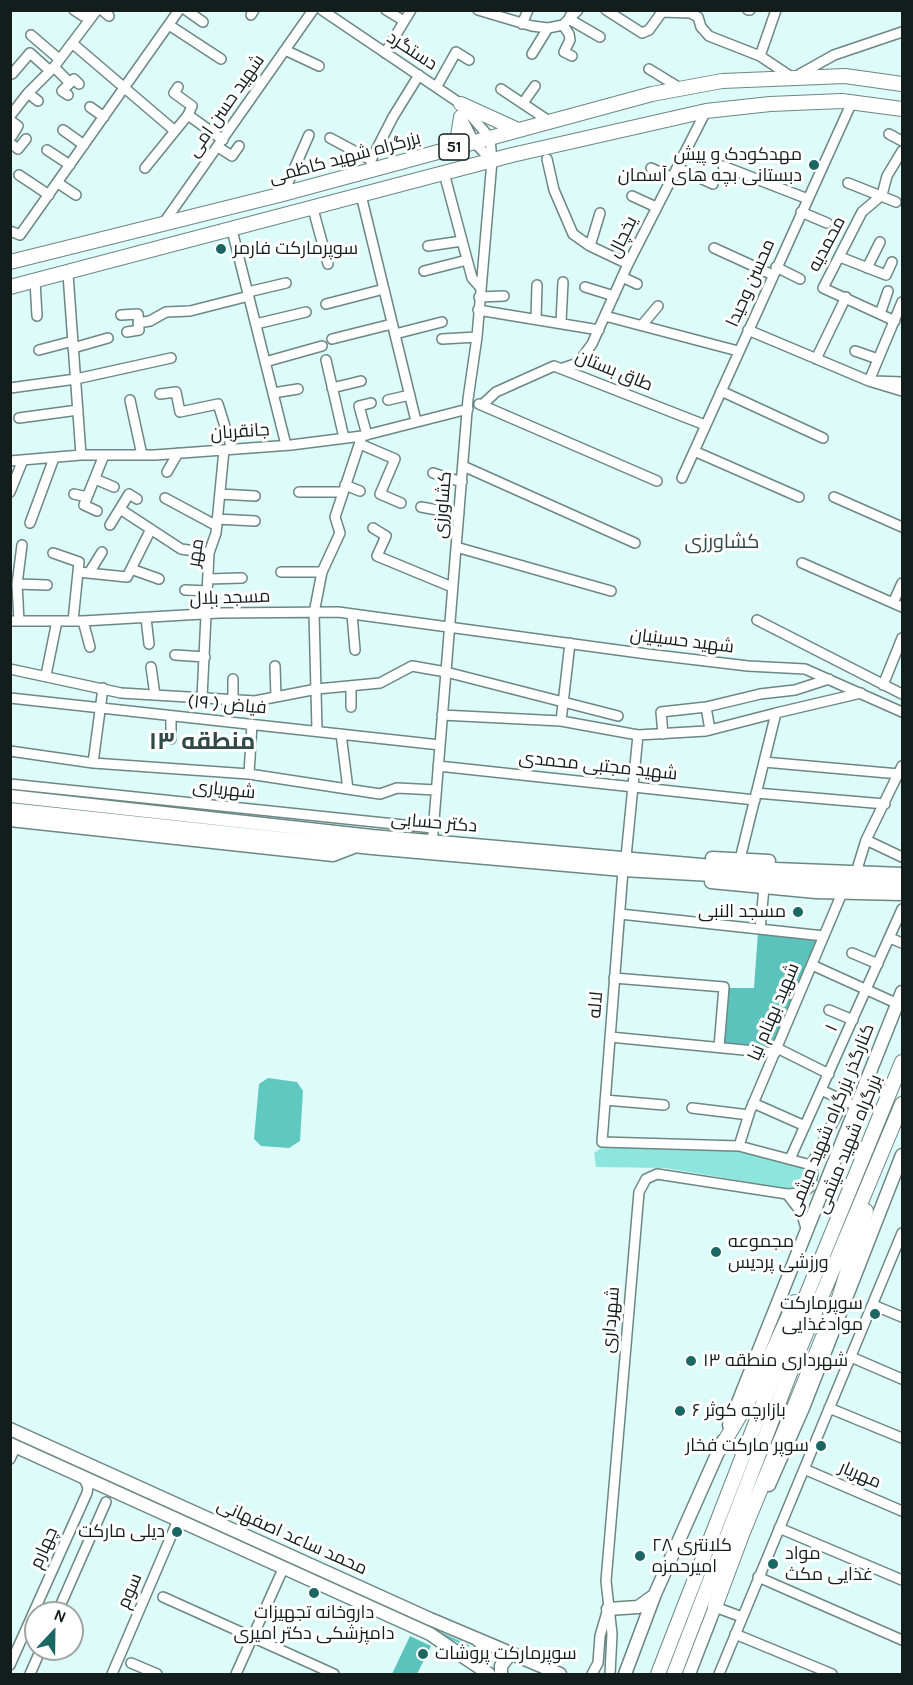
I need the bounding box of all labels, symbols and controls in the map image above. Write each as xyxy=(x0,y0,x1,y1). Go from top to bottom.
street label: دستگرد xyxy=(383,27,441,75)
street label: شهید حسن امی xyxy=(183,51,269,161)
street label: بزرگراه شهید کاظمی xyxy=(267,127,423,189)
road number: 51 xyxy=(439,134,469,160)
place label: مهدکودک و پیش دبستانی بچه های آسمان xyxy=(618,144,802,186)
marker: مهدکودک و پیش دبستانی بچه های آسمان xyxy=(807,158,821,172)
street label: یخچال xyxy=(604,213,642,261)
street label: محمدیه xyxy=(804,213,850,275)
street label: محسن وحیدا xyxy=(722,236,780,330)
place label: سوپرمارکت فارمر xyxy=(233,238,358,260)
marker: سوپرمارکت فارمر xyxy=(214,242,228,256)
street label: طاق بستان xyxy=(572,346,656,396)
street label: جانقربان xyxy=(210,419,270,445)
street label: کشاورزی xyxy=(429,470,457,540)
district label: کشاورزی xyxy=(685,530,759,554)
street label: مهر xyxy=(183,537,209,569)
street label: مسجد بلال xyxy=(189,586,271,610)
street label: شهید حسینیان xyxy=(629,624,735,658)
street label: فیاض ( ۱۹) xyxy=(187,691,267,719)
district label: منطقه ۱۳ xyxy=(149,728,255,756)
street label: شهید مجتبی محمدی xyxy=(518,747,678,785)
street label: شهریاری xyxy=(191,776,257,804)
street label: دکتر حسابی xyxy=(390,808,478,838)
place label: مسجد النبی xyxy=(698,901,786,923)
marker: مسجد النبی xyxy=(791,905,805,919)
street label: شهید بهنام نیا xyxy=(744,960,804,1064)
street label: لاله xyxy=(584,991,608,1019)
street label: کنارگذر بزرگراه شهید میثمی xyxy=(782,1021,880,1219)
street label: ۱ xyxy=(821,1021,843,1035)
street label: بزرگراه شهید میثمی xyxy=(811,1071,887,1217)
place label: مجموعه ورزشی پردیس xyxy=(728,1231,829,1274)
marker: مجموعه ورزشی پردیس xyxy=(709,1245,723,1259)
street label: شهرداری xyxy=(597,1286,625,1354)
place label: سوپرمارکت موادغذایی xyxy=(780,1293,863,1336)
marker: سوپرمارکت موادغذایی xyxy=(868,1307,882,1321)
place label: شهرداری منطقه ۱۳ xyxy=(703,1350,848,1372)
marker: شهرداری منطقه ۱۳ xyxy=(684,1354,698,1368)
place label: بازارچه کوثر ۶ xyxy=(692,1400,786,1422)
marker: بازارچه کوثر ۶ xyxy=(673,1404,687,1418)
place label: سوپر مارکت فخار xyxy=(686,1435,809,1457)
marker: سوپر مارکت فخار xyxy=(814,1439,828,1453)
street label: مهریار xyxy=(836,1457,884,1493)
street label: محمد ساعد اصفهانی xyxy=(214,1494,370,1580)
place label: دیلی مارکت xyxy=(78,1521,165,1543)
street label: چهارم xyxy=(25,1524,63,1572)
marker: دیلی مارکت xyxy=(170,1525,184,1539)
place label: کلانتری ۲۸ امیرحمزه xyxy=(652,1535,732,1578)
place label: مواد غذایی مکث xyxy=(785,1543,873,1586)
marker: کلانتری ۲۸ امیرحمزه xyxy=(633,1549,647,1563)
marker: مواد غذایی مکث xyxy=(766,1557,780,1571)
street label: سوم xyxy=(113,1570,147,1612)
marker: داروخانه تجهیزات دامپزشکی دکتر امیری xyxy=(307,1586,321,1600)
north arrow xyxy=(24,1601,84,1661)
place label: داروخانه تجهیزات دامپزشکی دکتر امیری xyxy=(234,1602,394,1644)
text: N xyxy=(51,1605,69,1627)
place label: سوپرمارکت پروشات xyxy=(435,1643,577,1665)
marker: سوپرمارکت پروشات xyxy=(416,1647,430,1661)

